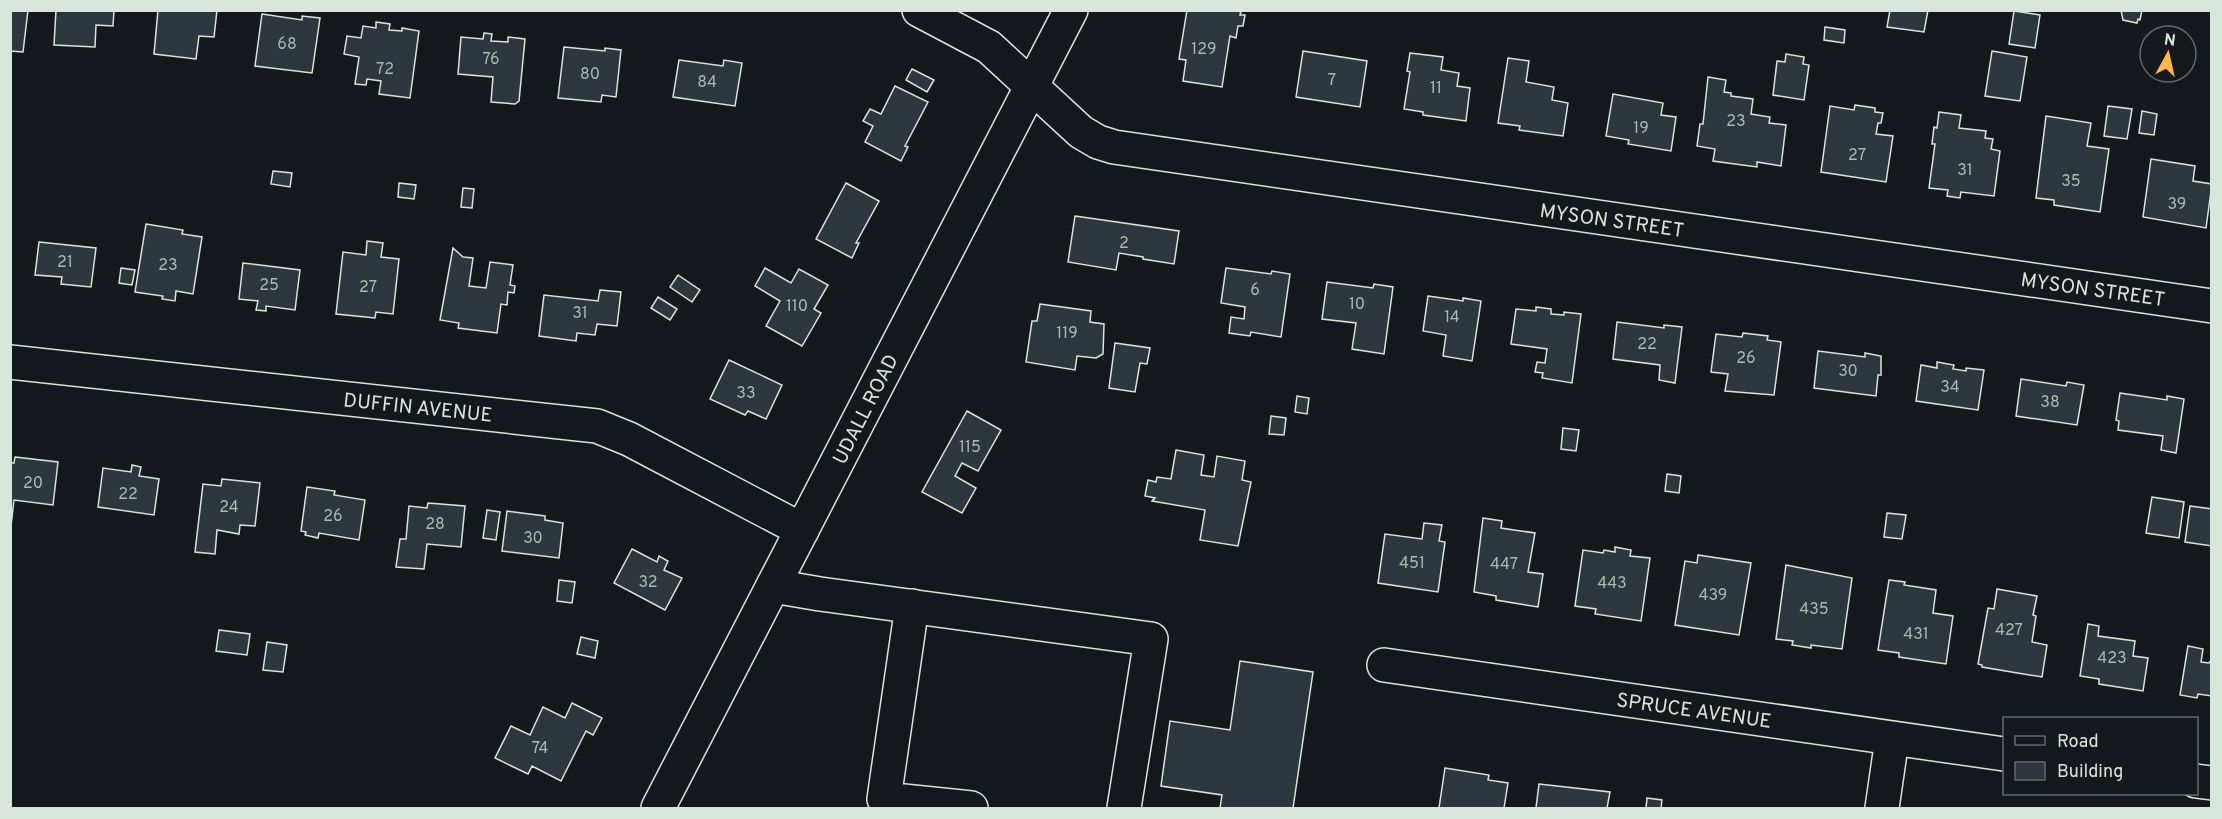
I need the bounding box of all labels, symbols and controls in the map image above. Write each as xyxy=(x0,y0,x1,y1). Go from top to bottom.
north arrow xyxy=(2138,24,2198,84)
text: N xyxy=(2163,30,2177,52)
house number: 68 xyxy=(277,35,297,55)
house number: 129 xyxy=(1191,40,1217,60)
house number: 76 xyxy=(482,50,500,70)
house number: 72 xyxy=(376,60,394,80)
house number: 80 xyxy=(580,65,600,85)
house number: 7 xyxy=(1328,71,1336,91)
house number: 84 xyxy=(697,73,717,93)
house number: 11 xyxy=(1430,79,1442,99)
house number: 23 xyxy=(1726,112,1746,132)
house number: 19 xyxy=(1633,119,1649,139)
house number: 27 xyxy=(1848,146,1866,166)
house number: 31 xyxy=(1957,161,1973,181)
house number: 35 xyxy=(2061,172,2081,192)
house number: 39 xyxy=(2168,195,2186,215)
street label: MYSON STREET xyxy=(1538,199,1685,245)
house number: 2 xyxy=(1119,234,1129,254)
house number: 21 xyxy=(57,253,73,273)
house number: 23 xyxy=(158,256,178,276)
street label: MYSON STREET xyxy=(2019,268,2166,314)
house number: 25 xyxy=(259,276,279,296)
house number: 27 xyxy=(359,278,377,298)
house number: 6 xyxy=(1250,281,1260,301)
house number: 10 xyxy=(1349,295,1365,315)
house number: 110 xyxy=(786,297,808,317)
house number: 31 xyxy=(572,304,588,324)
house number: 14 xyxy=(1444,308,1460,328)
house number: 119 xyxy=(1056,324,1078,344)
house number: 22 xyxy=(1637,335,1657,355)
house number: 26 xyxy=(1736,349,1756,369)
street label: UDALL ROAD xyxy=(828,350,906,469)
house number: 30 xyxy=(1838,362,1858,382)
house number: 34 xyxy=(1940,378,1960,398)
house number: 33 xyxy=(736,384,756,404)
street label: DUFFIN AVENUE xyxy=(342,388,494,430)
house number: 38 xyxy=(2040,393,2060,413)
house number: 115 xyxy=(959,438,981,458)
house number: 20 xyxy=(23,474,43,494)
house number: 22 xyxy=(118,485,138,505)
house number: 24 xyxy=(219,498,239,518)
house number: 26 xyxy=(323,507,343,527)
house number: 28 xyxy=(425,515,445,535)
house number: 30 xyxy=(523,529,543,549)
house number: 451 xyxy=(1399,554,1425,574)
house number: 447 xyxy=(1490,555,1518,575)
house number: 32 xyxy=(638,573,658,593)
house number: 443 xyxy=(1597,574,1627,594)
house number: 439 xyxy=(1699,586,1727,606)
house number: 435 xyxy=(1799,600,1829,620)
house number: 427 xyxy=(1995,621,2023,641)
house number: 431 xyxy=(1903,625,1929,645)
house number: 423 xyxy=(2097,649,2127,669)
street label: SPRUCE AVENUE xyxy=(1615,688,1773,736)
legend xyxy=(2003,717,2198,795)
text: Road xyxy=(2057,731,2099,754)
house number: 74 xyxy=(532,739,548,759)
text: Building xyxy=(2057,761,2123,784)

